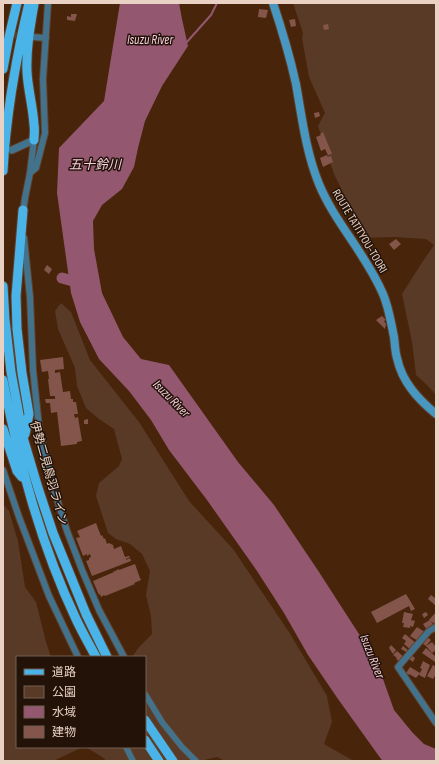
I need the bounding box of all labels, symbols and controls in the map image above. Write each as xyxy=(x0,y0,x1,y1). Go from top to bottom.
water label: Isuzu River xyxy=(127,32,174,48)
water label: 五十鈴川 xyxy=(69,157,123,173)
street label: ROUTE TATITYOU-TOORI xyxy=(329,187,391,276)
water label: Isuzu River xyxy=(149,377,194,422)
street label: 伊勢二見鳥羽ライン xyxy=(26,419,71,527)
water label: Isuzu River xyxy=(356,632,389,682)
legend xyxy=(16,656,146,748)
text: 道路 xyxy=(52,665,76,680)
text: 公園 xyxy=(52,685,76,700)
text: 水域 xyxy=(52,705,76,720)
text: 建物 xyxy=(52,725,76,740)

